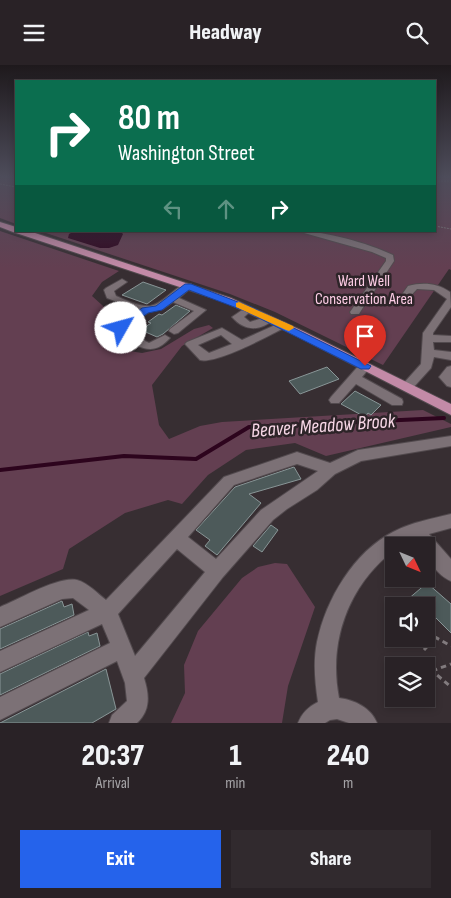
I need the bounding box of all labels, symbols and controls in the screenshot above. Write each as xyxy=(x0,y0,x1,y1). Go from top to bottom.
icon: menu xyxy=(20,19,48,47)
text: Headway xyxy=(189,19,262,46)
icon: search xyxy=(403,19,431,47)
text: 80 m xyxy=(118,97,180,140)
icon: right xyxy=(35,100,100,165)
text: Washington Street xyxy=(118,140,255,167)
icon: left xyxy=(159,195,187,223)
icon: ahead xyxy=(212,195,240,223)
icon: right xyxy=(265,195,293,223)
park label: Ward Well Conservation Area xyxy=(315,272,413,309)
position arrow xyxy=(94,301,146,353)
pin xyxy=(344,315,386,366)
icon: arrive xyxy=(351,322,379,350)
water label: Beaver Meadow Brook xyxy=(250,409,396,443)
north arrow xyxy=(385,537,435,587)
map controls xyxy=(385,537,435,707)
button: sound xyxy=(385,597,435,647)
button: layers xyxy=(385,657,435,707)
text: 20:37 xyxy=(81,738,144,774)
text: 1 xyxy=(229,738,241,774)
text: 240 xyxy=(327,738,370,774)
text: Arrival xyxy=(95,774,130,793)
text: min xyxy=(225,774,245,793)
text: m xyxy=(343,774,353,793)
button: Exit xyxy=(20,830,221,888)
button: Share xyxy=(231,830,431,888)

